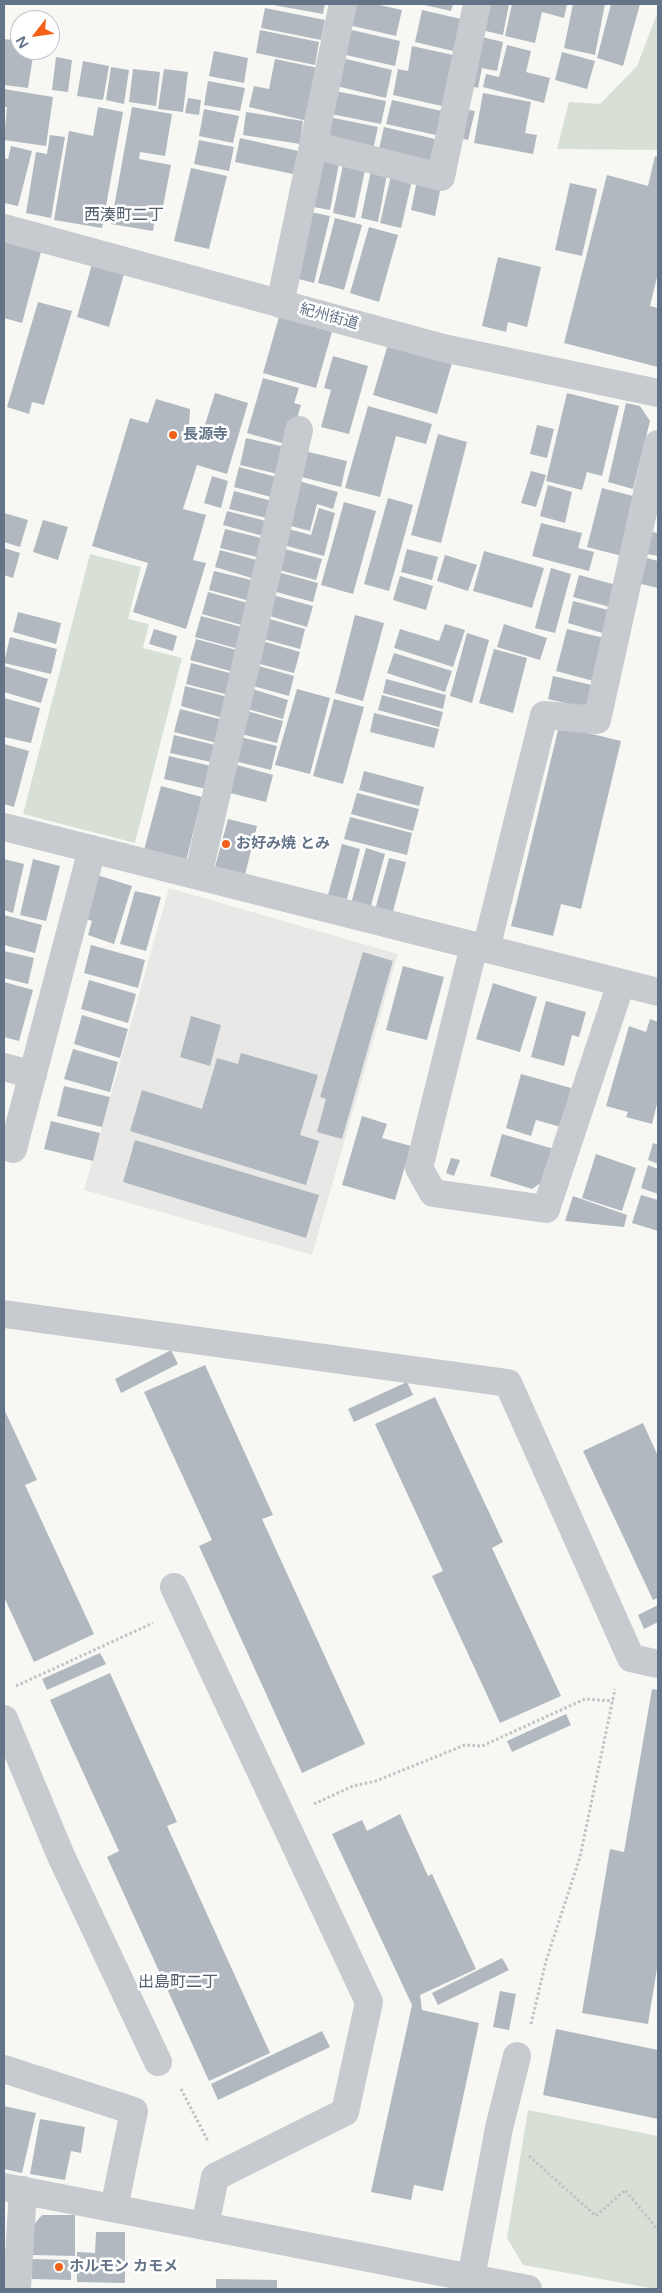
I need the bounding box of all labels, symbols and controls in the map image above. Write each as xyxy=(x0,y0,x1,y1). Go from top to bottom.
north arrow xyxy=(10,10,60,60)
text: N xyxy=(12,33,33,51)
district label: 西湊町二丁 xyxy=(84,206,164,226)
street label: 紀州街道 xyxy=(298,301,360,333)
place label: 長源寺 xyxy=(183,426,228,444)
marker: 長源寺 xyxy=(167,429,179,441)
place label: お好み焼 とみ xyxy=(236,835,330,853)
marker: お好み焼 とみ xyxy=(220,838,232,850)
district label: 出島町二丁 xyxy=(138,1973,218,1993)
place label: ホルモン カモメ xyxy=(69,2258,178,2276)
marker: ホルモン カモメ xyxy=(53,2261,65,2273)

